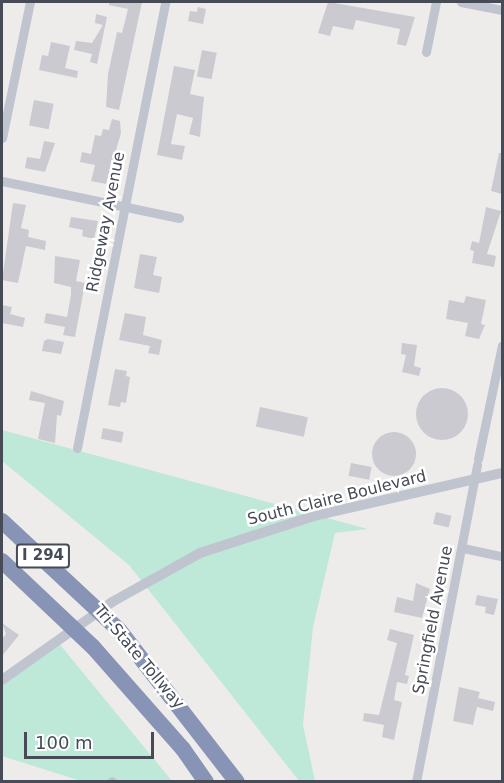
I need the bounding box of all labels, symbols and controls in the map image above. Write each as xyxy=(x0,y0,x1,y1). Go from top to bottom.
street label: Ridgeway Avenue xyxy=(83,150,129,294)
street label: South Claire Boulevard xyxy=(246,466,428,530)
road number: I 294 xyxy=(15,544,72,568)
street label: Springfield Avenue xyxy=(409,544,457,696)
street label: Tri-State Tollway xyxy=(90,601,188,713)
scale bar xyxy=(27,720,158,758)
text: 100 m xyxy=(35,732,93,753)

